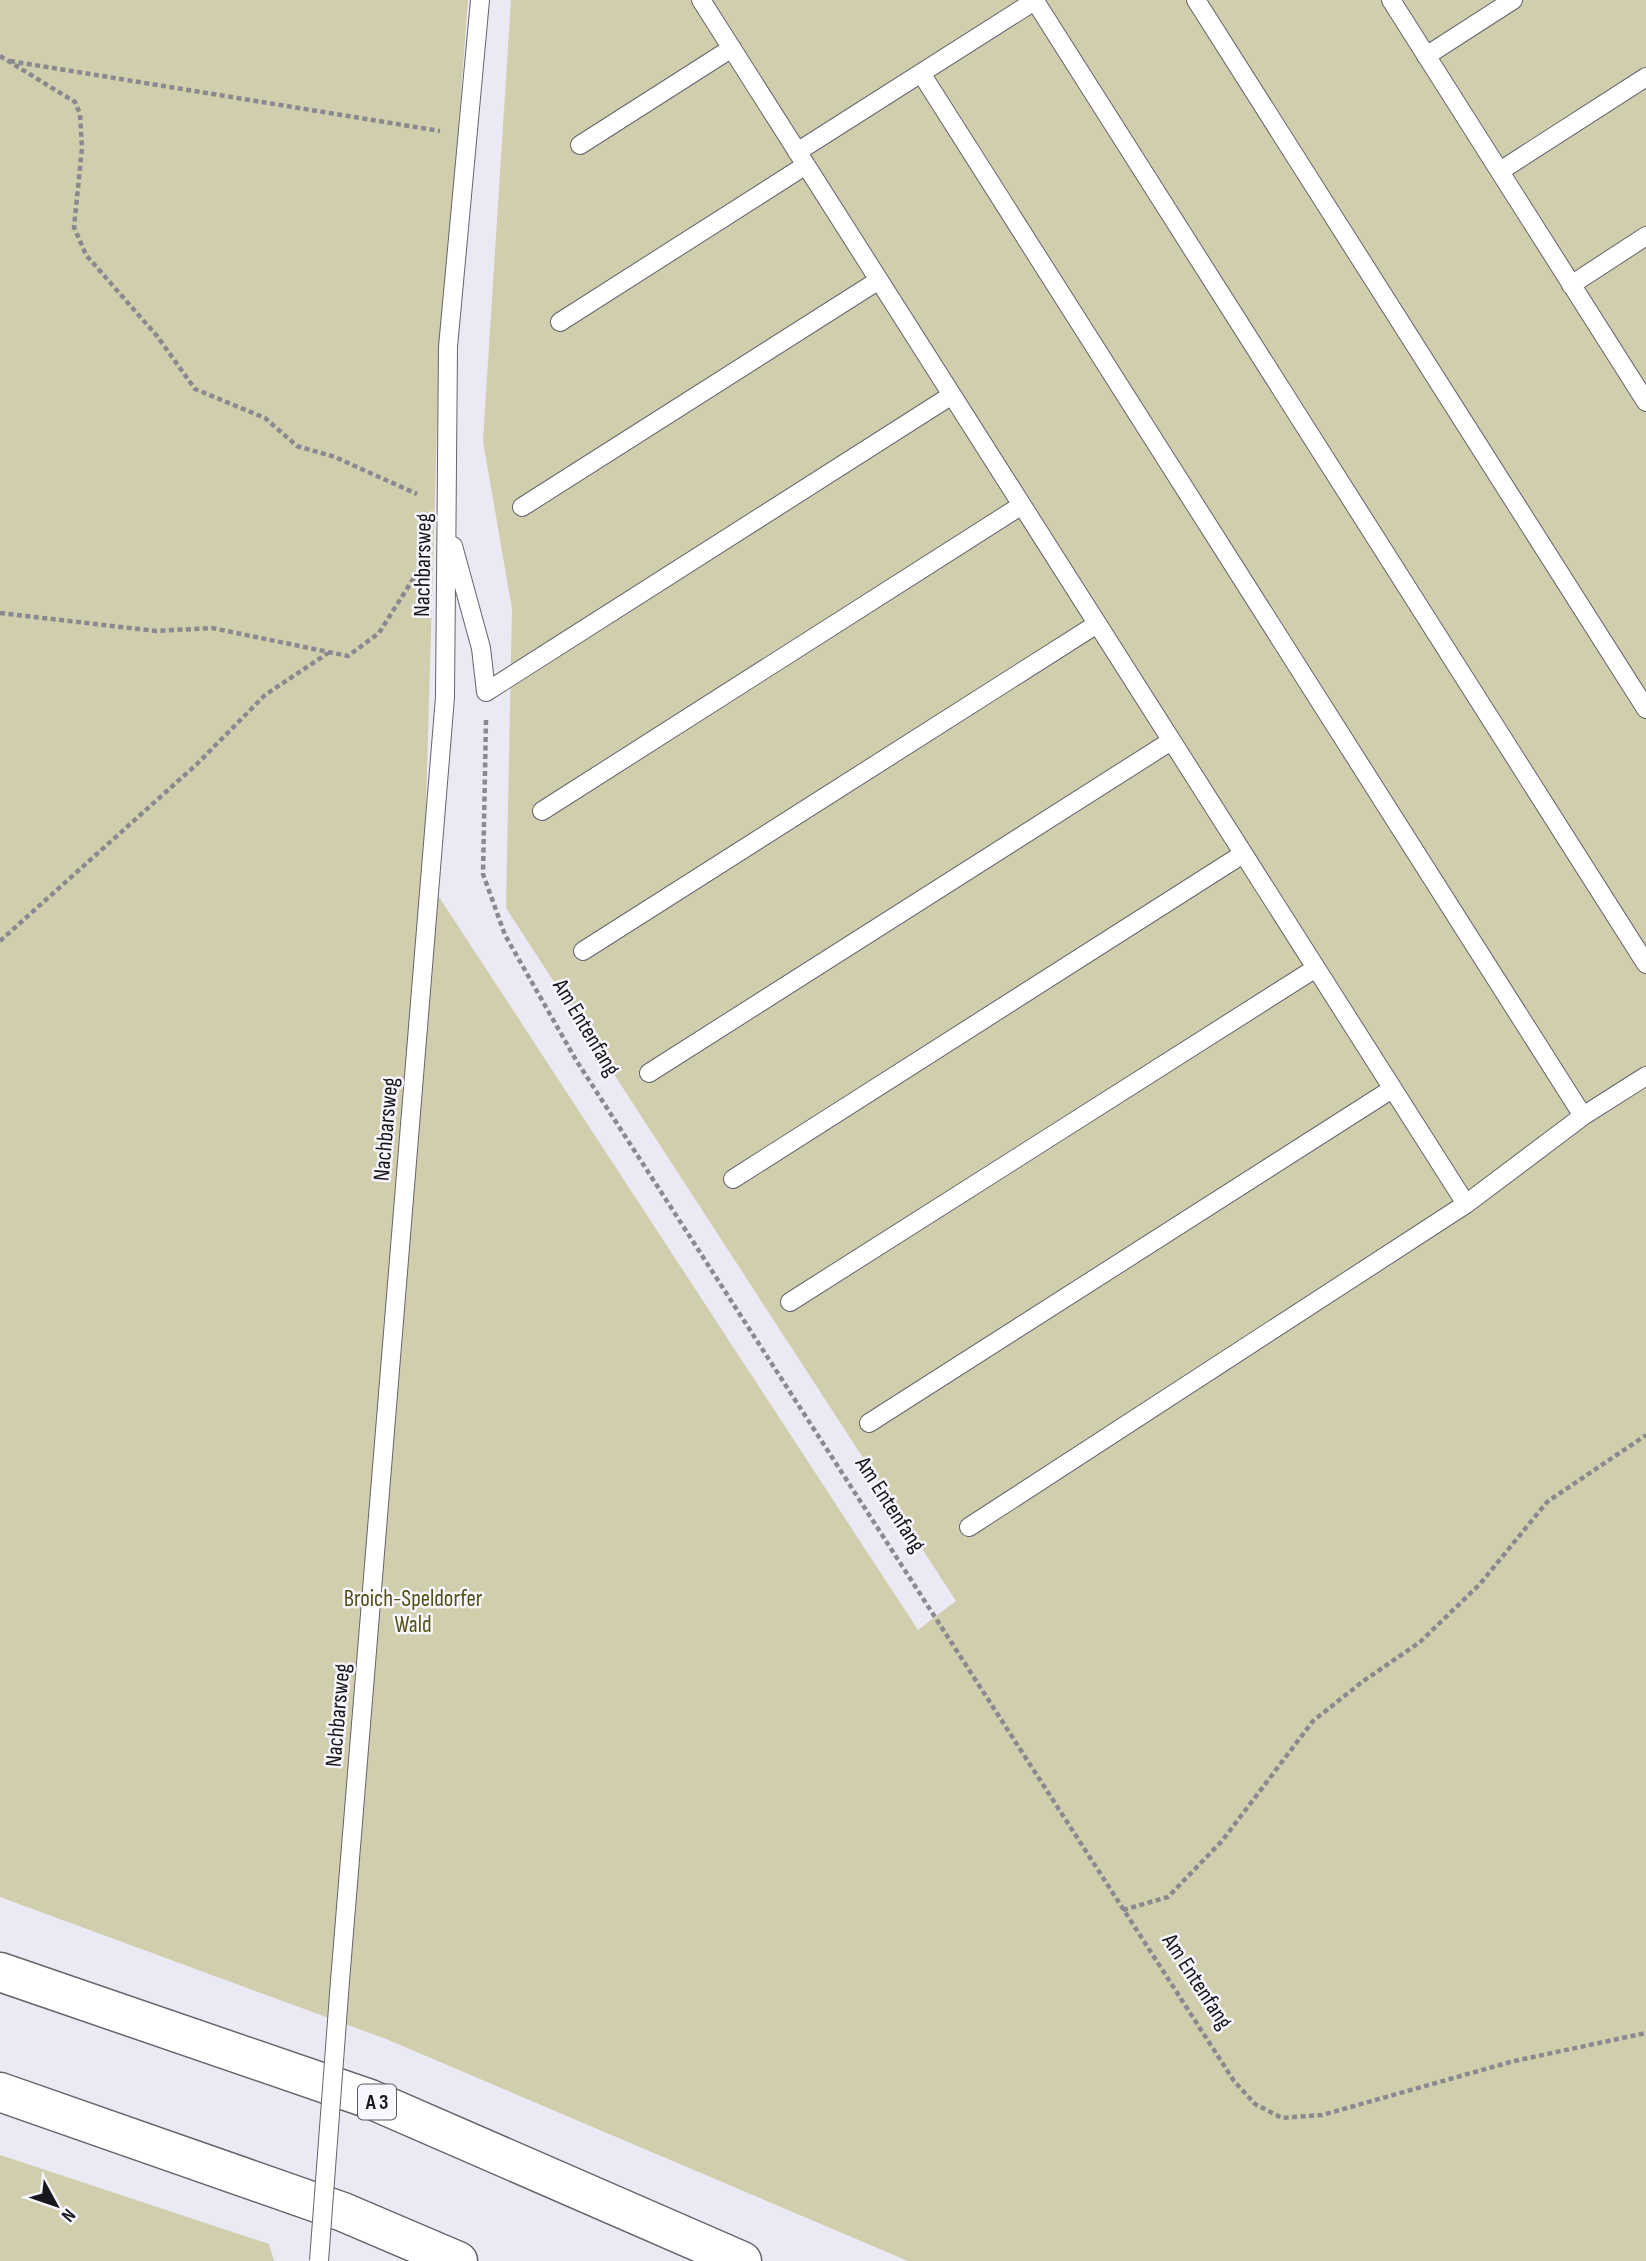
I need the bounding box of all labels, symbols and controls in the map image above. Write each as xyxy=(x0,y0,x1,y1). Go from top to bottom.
street label: Nachbarsweg xyxy=(408,513,438,617)
street label: Am Entenfang xyxy=(546,973,626,1081)
street label: Nachbarsweg xyxy=(368,1076,404,1182)
street label: Am Entenfang xyxy=(848,1451,931,1558)
park label: Broich-Speldorfer Wald xyxy=(344,1585,483,1639)
street label: Nachbarsweg xyxy=(320,1662,356,1768)
street label: Am Entenfang xyxy=(1155,1928,1238,2035)
road number: A 3 xyxy=(358,2084,396,2120)
north arrow xyxy=(21,2170,91,2240)
text: N xyxy=(56,2204,80,2226)

